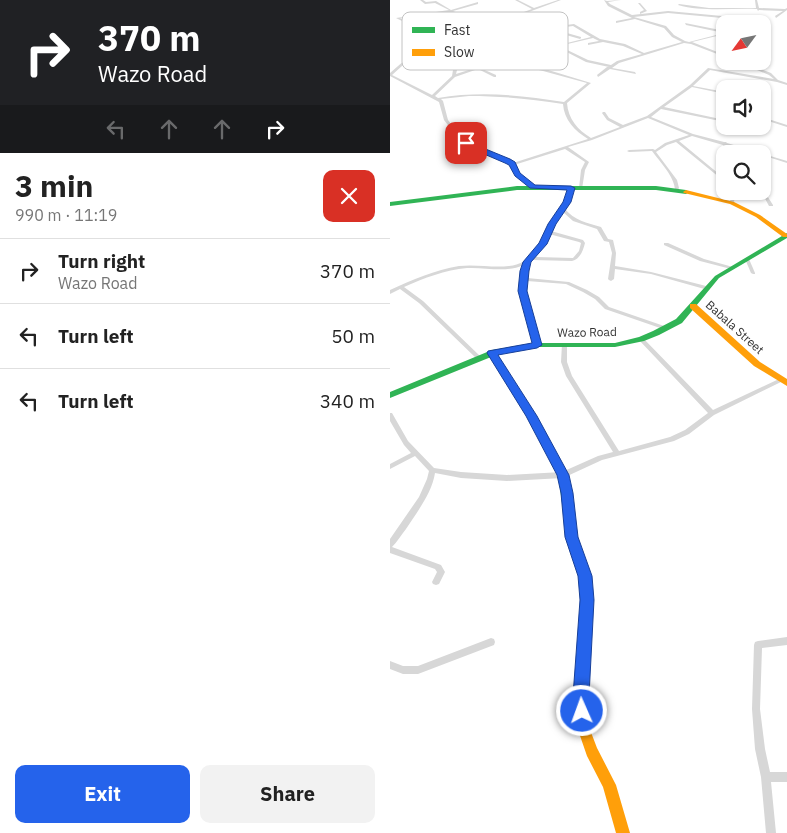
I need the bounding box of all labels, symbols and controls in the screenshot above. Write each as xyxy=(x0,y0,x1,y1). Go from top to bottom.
legend xyxy=(402,12,568,70)
text: 370 m xyxy=(98,15,201,61)
north arrow xyxy=(716,15,771,70)
map controls xyxy=(716,15,771,200)
icon: right xyxy=(15,20,80,85)
text: Fast xyxy=(444,21,470,39)
text: Slow xyxy=(444,43,475,61)
text: Wazo Road xyxy=(98,59,207,88)
button: sound xyxy=(716,80,771,135)
icon: left xyxy=(102,115,130,143)
icon: ahead xyxy=(155,115,183,143)
icon: ahead xyxy=(208,115,236,143)
icon: right xyxy=(261,115,289,143)
pin xyxy=(445,122,487,164)
icon: arrive xyxy=(452,129,480,157)
button: search xyxy=(716,145,771,200)
text: 3 min xyxy=(15,166,93,205)
button: close xyxy=(323,170,375,222)
text: 990 m · 11:19 xyxy=(15,205,117,225)
text: Turn right xyxy=(58,249,145,273)
icon: right xyxy=(15,257,43,285)
text: 370 m xyxy=(320,259,375,283)
text: Wazo Road xyxy=(58,273,137,293)
street label: Babala Street xyxy=(703,297,767,357)
icon: left xyxy=(15,322,43,350)
text: Turn left xyxy=(58,324,134,348)
text: 50 m xyxy=(331,324,375,348)
street label: Wazo Road xyxy=(557,324,617,340)
icon: left xyxy=(15,387,43,415)
text: Turn left xyxy=(58,389,134,413)
text: 340 m xyxy=(320,389,375,413)
position arrow xyxy=(555,684,607,736)
button: Exit xyxy=(15,765,190,823)
button: Share xyxy=(200,765,375,823)

